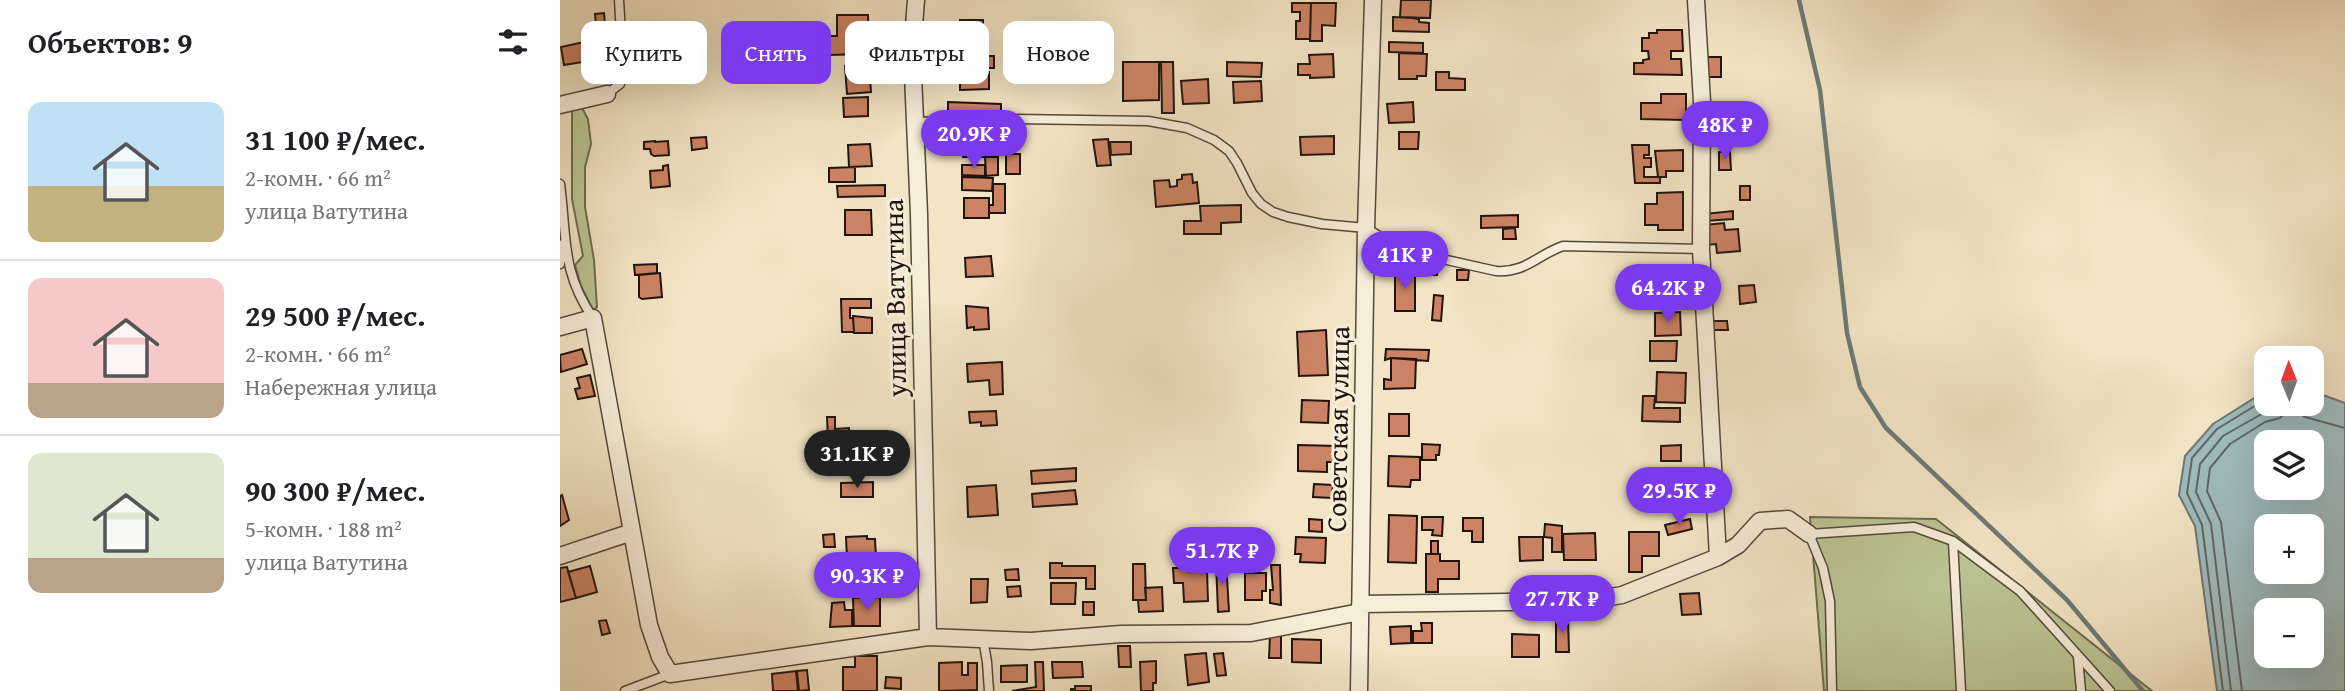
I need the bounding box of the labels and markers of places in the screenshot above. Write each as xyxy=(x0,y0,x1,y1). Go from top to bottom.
pin: 48K ₽ xyxy=(1676,102,1774,161)
pin: 20.9K ₽ xyxy=(909,110,1039,170)
pin: 41K ₽ xyxy=(1356,232,1454,291)
pin: 64.2K ₽ xyxy=(1603,264,1733,324)
pin: 31.1K ₽ xyxy=(792,430,922,490)
pin: 29.5K ₽ xyxy=(1614,468,1744,527)
pin: 51.7K ₽ xyxy=(1157,528,1287,587)
pin: 90.3K ₽ xyxy=(802,552,932,612)
pin: 27.7K ₽ xyxy=(1497,576,1627,635)

